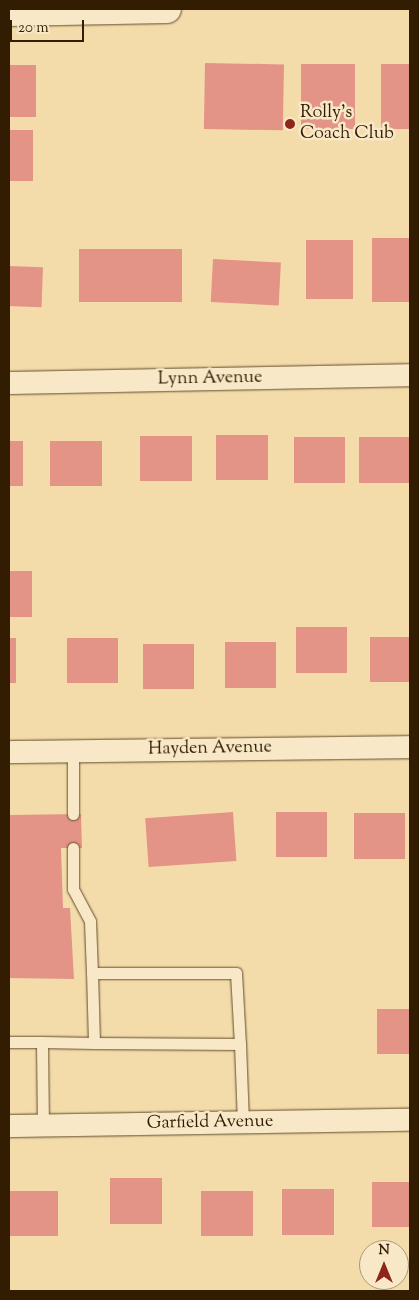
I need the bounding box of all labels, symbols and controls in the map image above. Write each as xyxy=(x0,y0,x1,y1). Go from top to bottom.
scale bar xyxy=(12,10,86,42)
text: 20 m xyxy=(18,18,49,39)
place label: Rolly's Coach Club xyxy=(300,103,394,146)
marker: Rolly's Coach Club xyxy=(284,118,296,130)
street label: Lynn Avenue xyxy=(158,367,262,391)
street label: Hayden Avenue xyxy=(148,737,272,761)
street label: Garfield Avenue xyxy=(147,1111,273,1135)
north arrow xyxy=(359,1240,409,1290)
text: N xyxy=(378,1241,390,1261)

